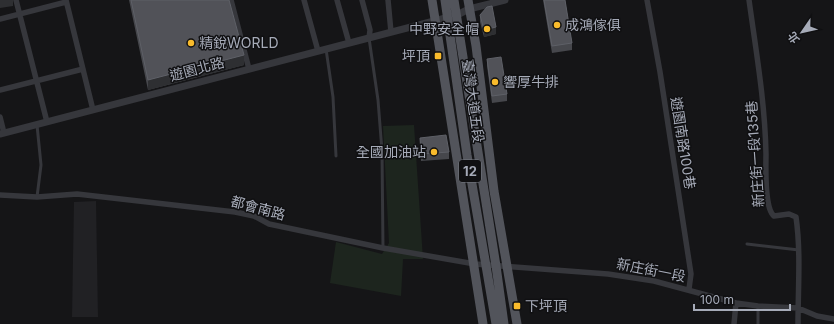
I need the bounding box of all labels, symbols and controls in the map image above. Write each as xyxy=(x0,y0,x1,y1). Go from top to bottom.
north arrow xyxy=(782,12,822,52)
place label: 成鴻傢俱 xyxy=(565,16,621,33)
place label: 中野安全帽 xyxy=(409,20,479,37)
marker: 成鴻傢俱 xyxy=(552,20,562,30)
marker: 中野安全帽 xyxy=(482,24,492,34)
text: 北 xyxy=(785,29,803,46)
place label: 精銳WORLD xyxy=(199,34,279,51)
marker: 精銳WORLD xyxy=(186,38,196,48)
place label: 坪頂 xyxy=(402,47,430,64)
marker: 坪頂 xyxy=(433,51,443,61)
street label: 遊園北路 xyxy=(168,53,226,84)
street label: 臺灣大道五段 xyxy=(459,58,488,144)
place label: 響厚牛排 xyxy=(503,73,559,90)
marker: 響厚牛排 xyxy=(490,77,500,87)
street label: 遊園南路100巷 xyxy=(668,95,699,190)
street label: 新庄街一段135巷 xyxy=(742,100,767,208)
place label: 全國加油站 xyxy=(356,143,426,160)
marker: 全國加油站 xyxy=(429,147,439,157)
road number: 12 xyxy=(459,160,481,182)
street label: 都會南路 xyxy=(229,192,287,223)
street label: 新庄街一段 xyxy=(615,254,687,285)
scale bar xyxy=(694,286,790,312)
text: 100 m xyxy=(700,292,734,307)
place label: 下坪頂 xyxy=(525,297,567,314)
marker: 下坪頂 xyxy=(512,301,522,311)

